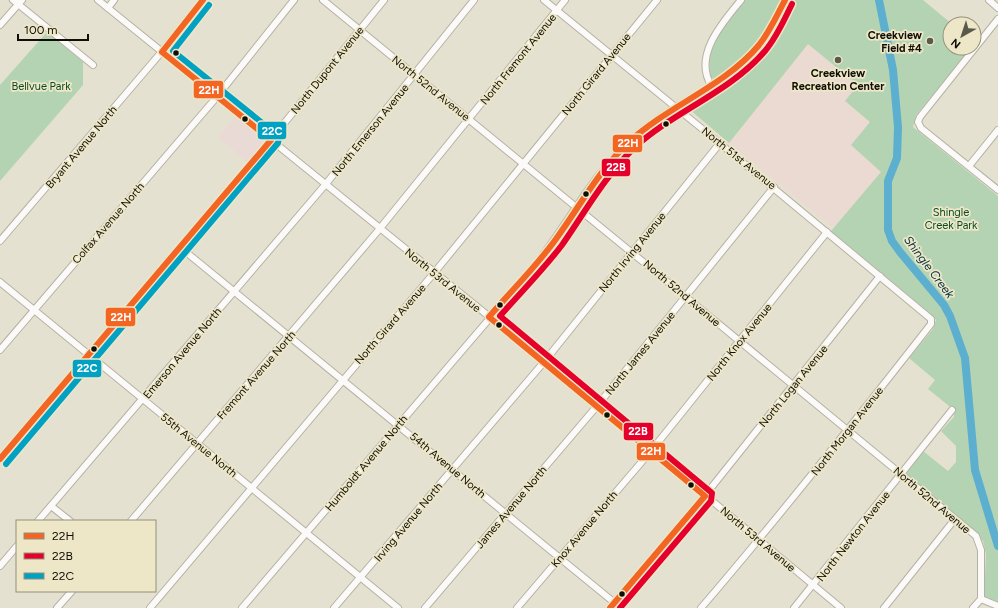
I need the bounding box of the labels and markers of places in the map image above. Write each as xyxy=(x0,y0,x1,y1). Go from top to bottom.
place label: Creekview Field #4 xyxy=(868,29,923,55)
marker: Creekview Field #4 xyxy=(925,36,935,46)
unlabelled marker xyxy=(171,48,181,58)
marker: Creekview Recreation Center xyxy=(833,55,843,65)
place label: Creekview Recreation Center xyxy=(792,67,885,93)
unlabelled marker xyxy=(240,114,250,124)
unlabelled marker xyxy=(661,119,671,129)
unlabelled marker xyxy=(581,189,591,199)
unlabelled marker xyxy=(495,300,505,310)
unlabelled marker xyxy=(494,320,504,330)
unlabelled marker xyxy=(89,344,99,354)
unlabelled marker xyxy=(602,410,612,420)
unlabelled marker xyxy=(686,480,696,490)
unlabelled marker xyxy=(617,589,627,599)

